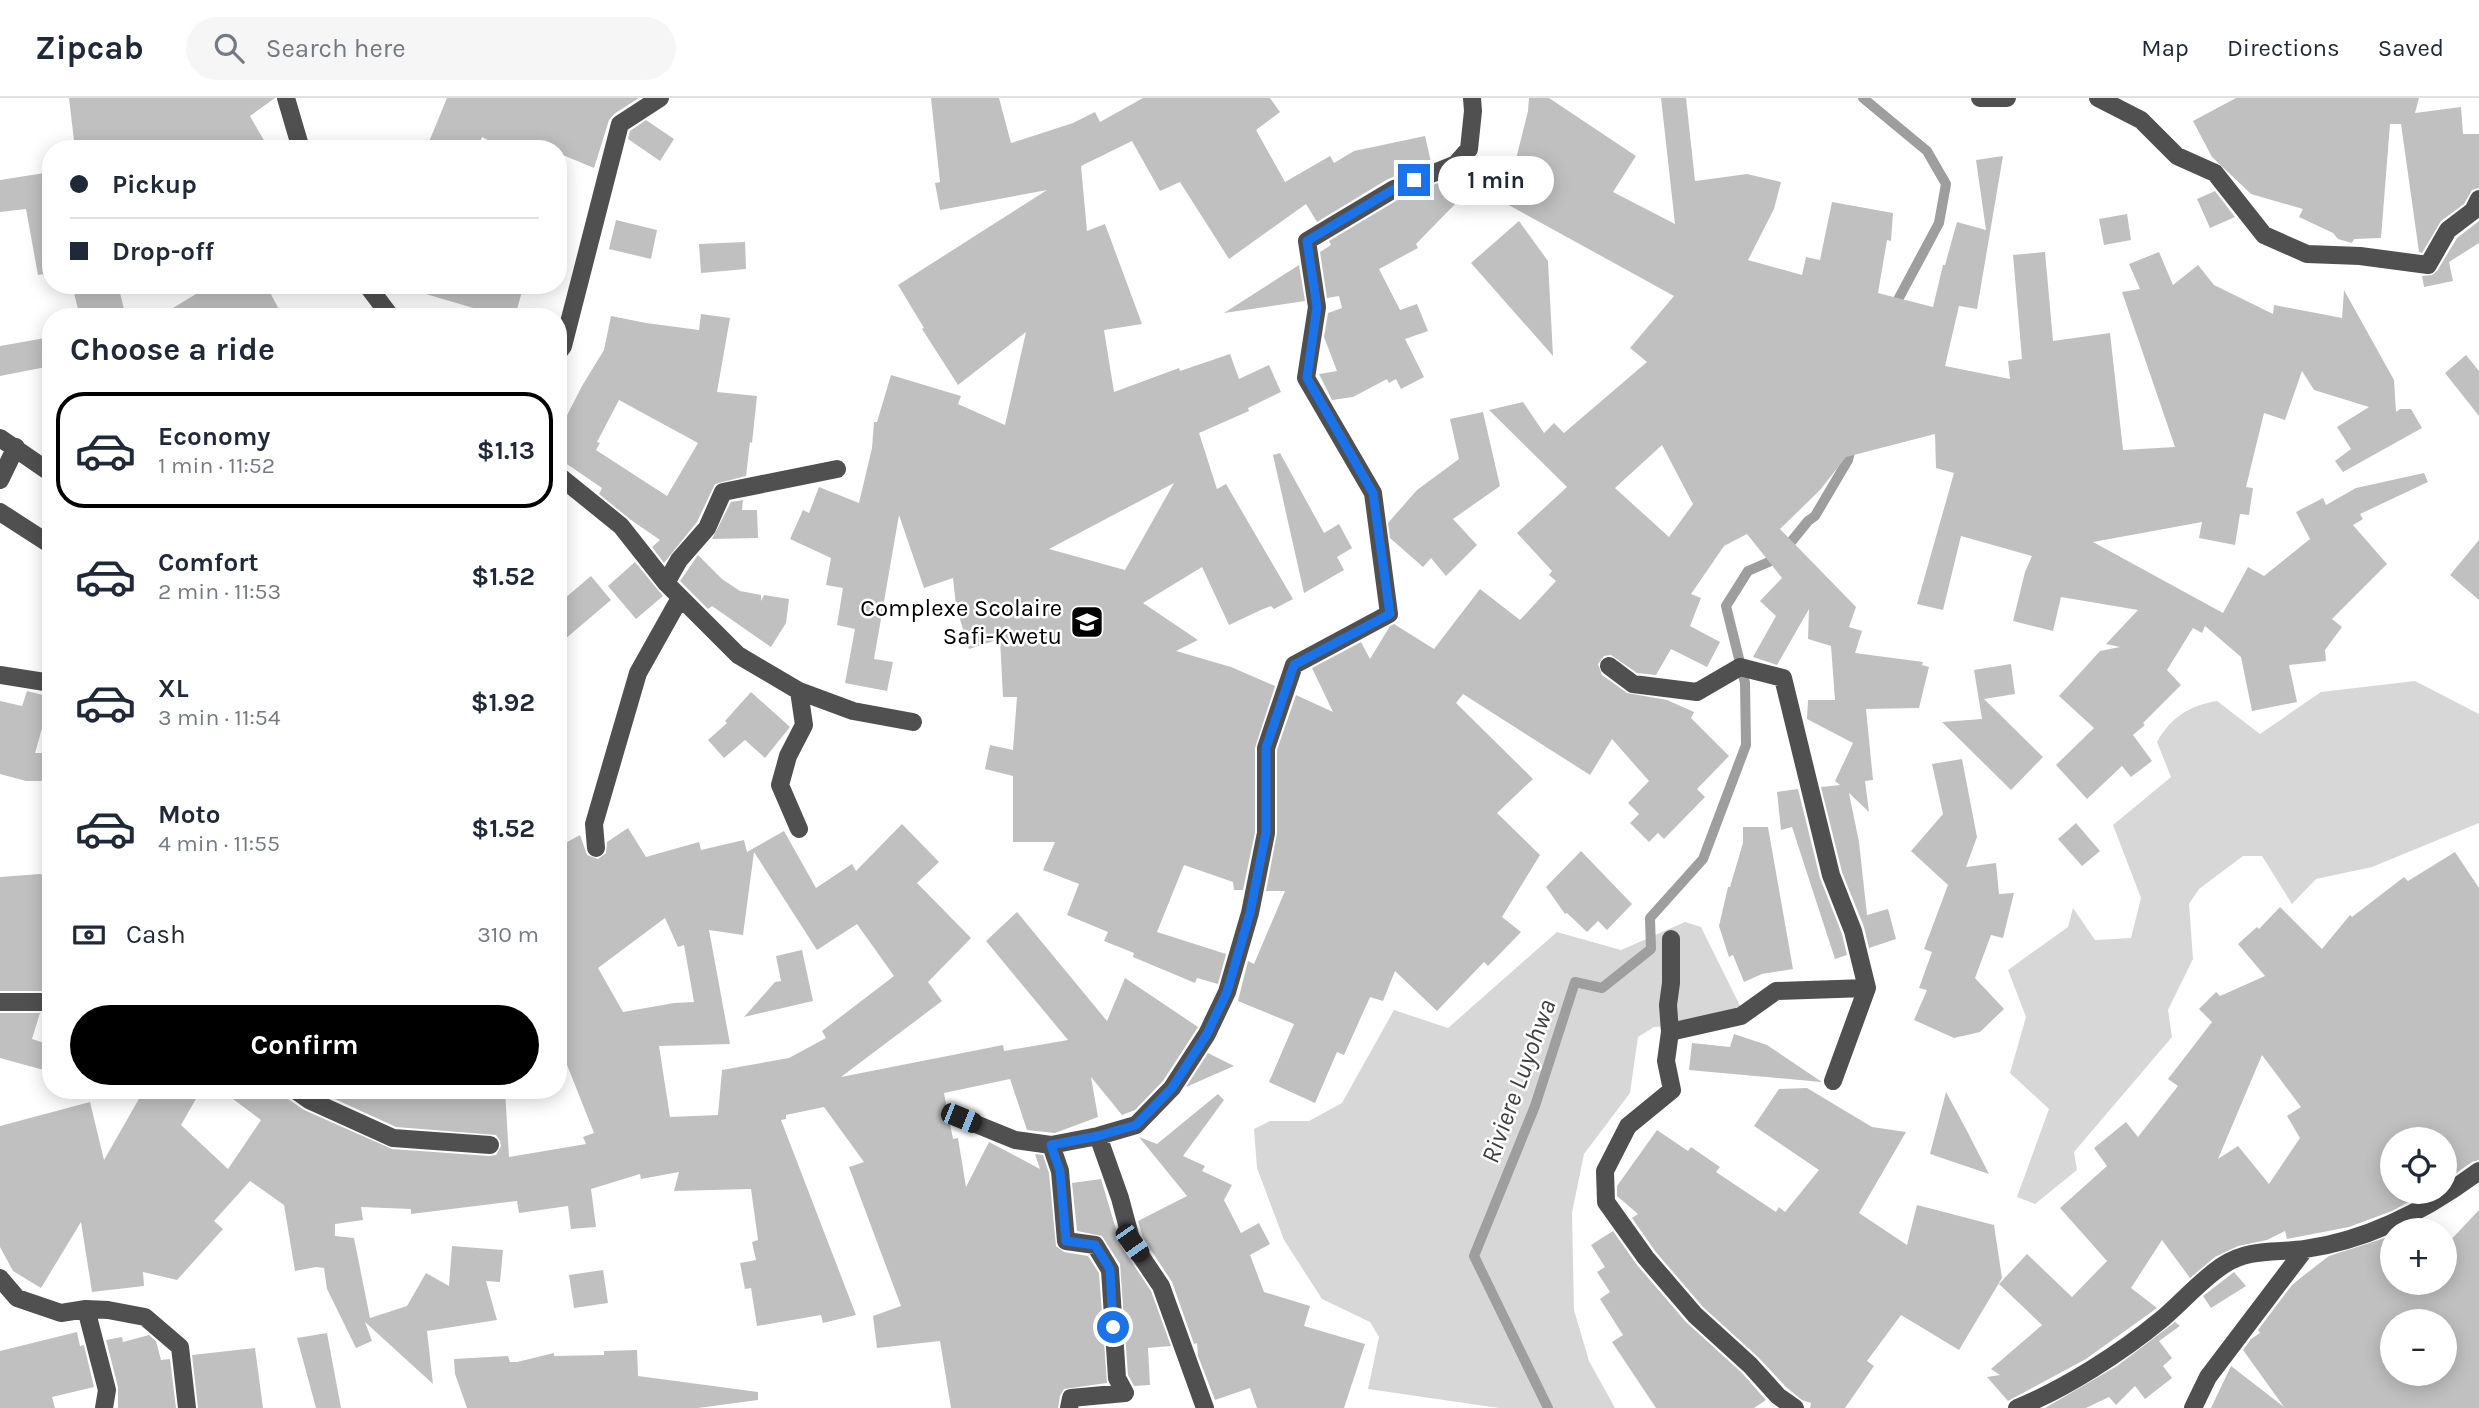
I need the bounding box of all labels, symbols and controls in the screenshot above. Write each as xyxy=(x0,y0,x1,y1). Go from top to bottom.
search box xyxy=(186,17,676,80)
text: Zipcab xyxy=(35,29,144,67)
icon: search xyxy=(210,29,248,67)
text: Search here xyxy=(266,33,406,64)
text: Map xyxy=(2141,34,2189,62)
text: Directions xyxy=(2227,34,2340,62)
text: Saved xyxy=(2378,34,2444,62)
callout: 1 min xyxy=(1438,155,1554,204)
route end xyxy=(1398,164,1430,196)
text: 1 min xyxy=(1467,167,1525,194)
text: Pickup xyxy=(112,169,197,200)
text: Drop-off xyxy=(112,236,214,267)
text: Choose a ride xyxy=(70,331,275,368)
icon: car xyxy=(74,419,137,482)
text: Economy xyxy=(158,421,270,452)
text: $1.13 xyxy=(477,435,535,466)
text: 1 min · 11:52 xyxy=(158,452,275,479)
icon: car xyxy=(74,545,137,608)
text: Comfort xyxy=(158,547,259,578)
text: $1.52 xyxy=(471,561,535,592)
text: 2 min · 11:53 xyxy=(158,578,281,605)
place label: Complexe Scolaire Safi-Kwetu xyxy=(860,594,1062,650)
school or university icon: Complexe Scolaire Safi-Kwetu xyxy=(1068,603,1106,641)
icon: car xyxy=(74,671,137,734)
text: XL xyxy=(158,673,189,704)
text: $1.92 xyxy=(471,687,535,718)
text: 3 min · 11:54 xyxy=(158,704,281,731)
icon: car xyxy=(74,797,137,860)
text: Moto xyxy=(158,799,220,830)
text: $1.52 xyxy=(471,813,535,844)
text: 4 min · 11:55 xyxy=(158,830,280,857)
icon: cash xyxy=(70,916,108,954)
text: Cash xyxy=(126,919,186,950)
text: 310 m xyxy=(477,921,539,948)
water label: Riviere Luyohwa xyxy=(1474,995,1562,1167)
button: Confirm xyxy=(70,1005,539,1085)
car xyxy=(938,1100,985,1136)
map controls xyxy=(2380,1127,2457,1386)
button: locate xyxy=(2380,1127,2457,1204)
button: + xyxy=(2380,1218,2457,1295)
car xyxy=(1112,1220,1153,1266)
button: − xyxy=(2380,1309,2457,1386)
route start xyxy=(1097,1311,1129,1343)

